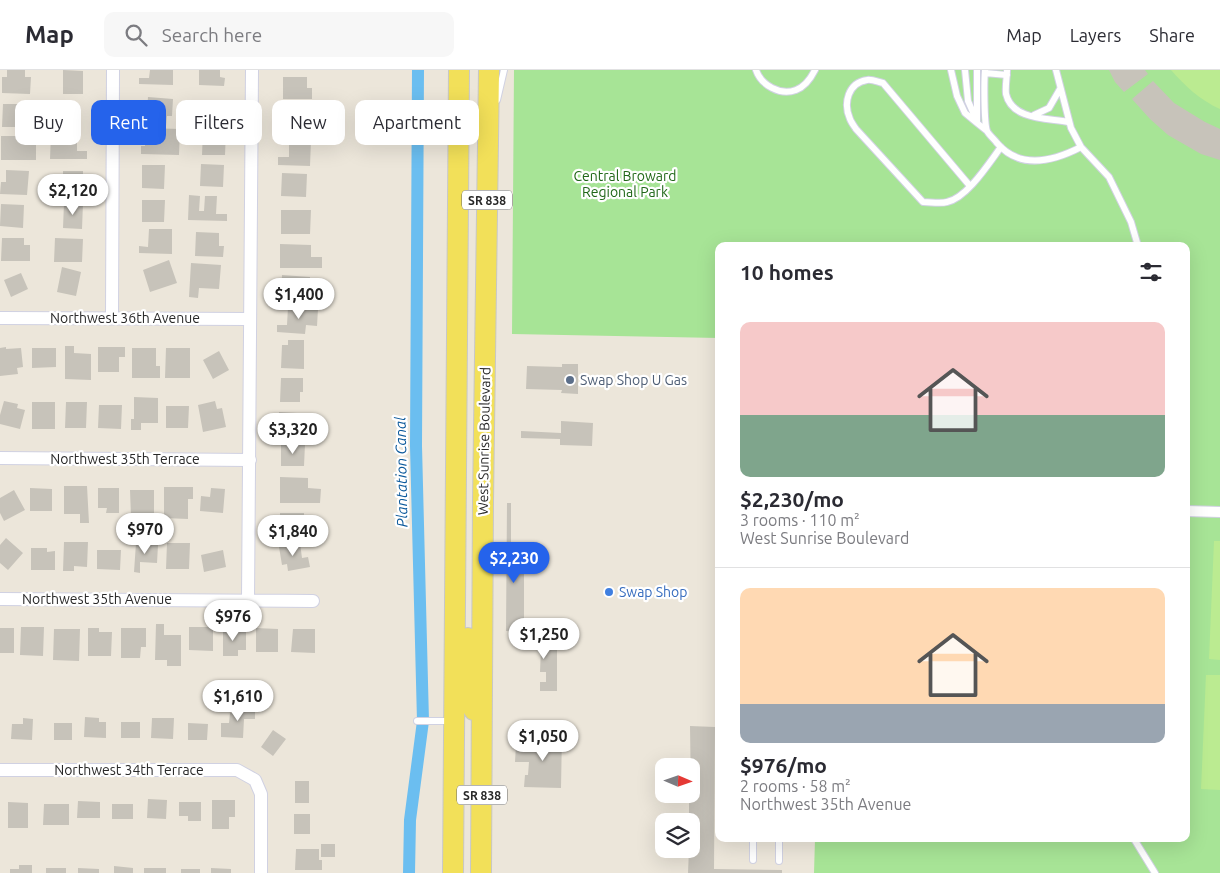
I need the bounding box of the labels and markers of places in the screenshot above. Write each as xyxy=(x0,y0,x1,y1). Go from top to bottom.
pin: $2,120 xyxy=(32,174,114,216)
pin: $1,400 xyxy=(258,278,340,320)
place label: Swap Shop U Gas xyxy=(580,372,687,388)
marker: Swap Shop U Gas xyxy=(564,374,576,386)
pin: $3,320 xyxy=(252,412,334,455)
pin: $970 xyxy=(115,512,175,555)
pin: $1,840 xyxy=(252,514,334,557)
pin: $2,230 xyxy=(473,542,555,584)
place label: Swap Shop xyxy=(619,584,687,600)
marker: Swap Shop xyxy=(603,586,615,598)
pin: $976 xyxy=(203,600,263,642)
pin: $1,250 xyxy=(503,618,585,660)
pin: $1,610 xyxy=(197,680,279,722)
pin: $1,050 xyxy=(502,720,584,762)

